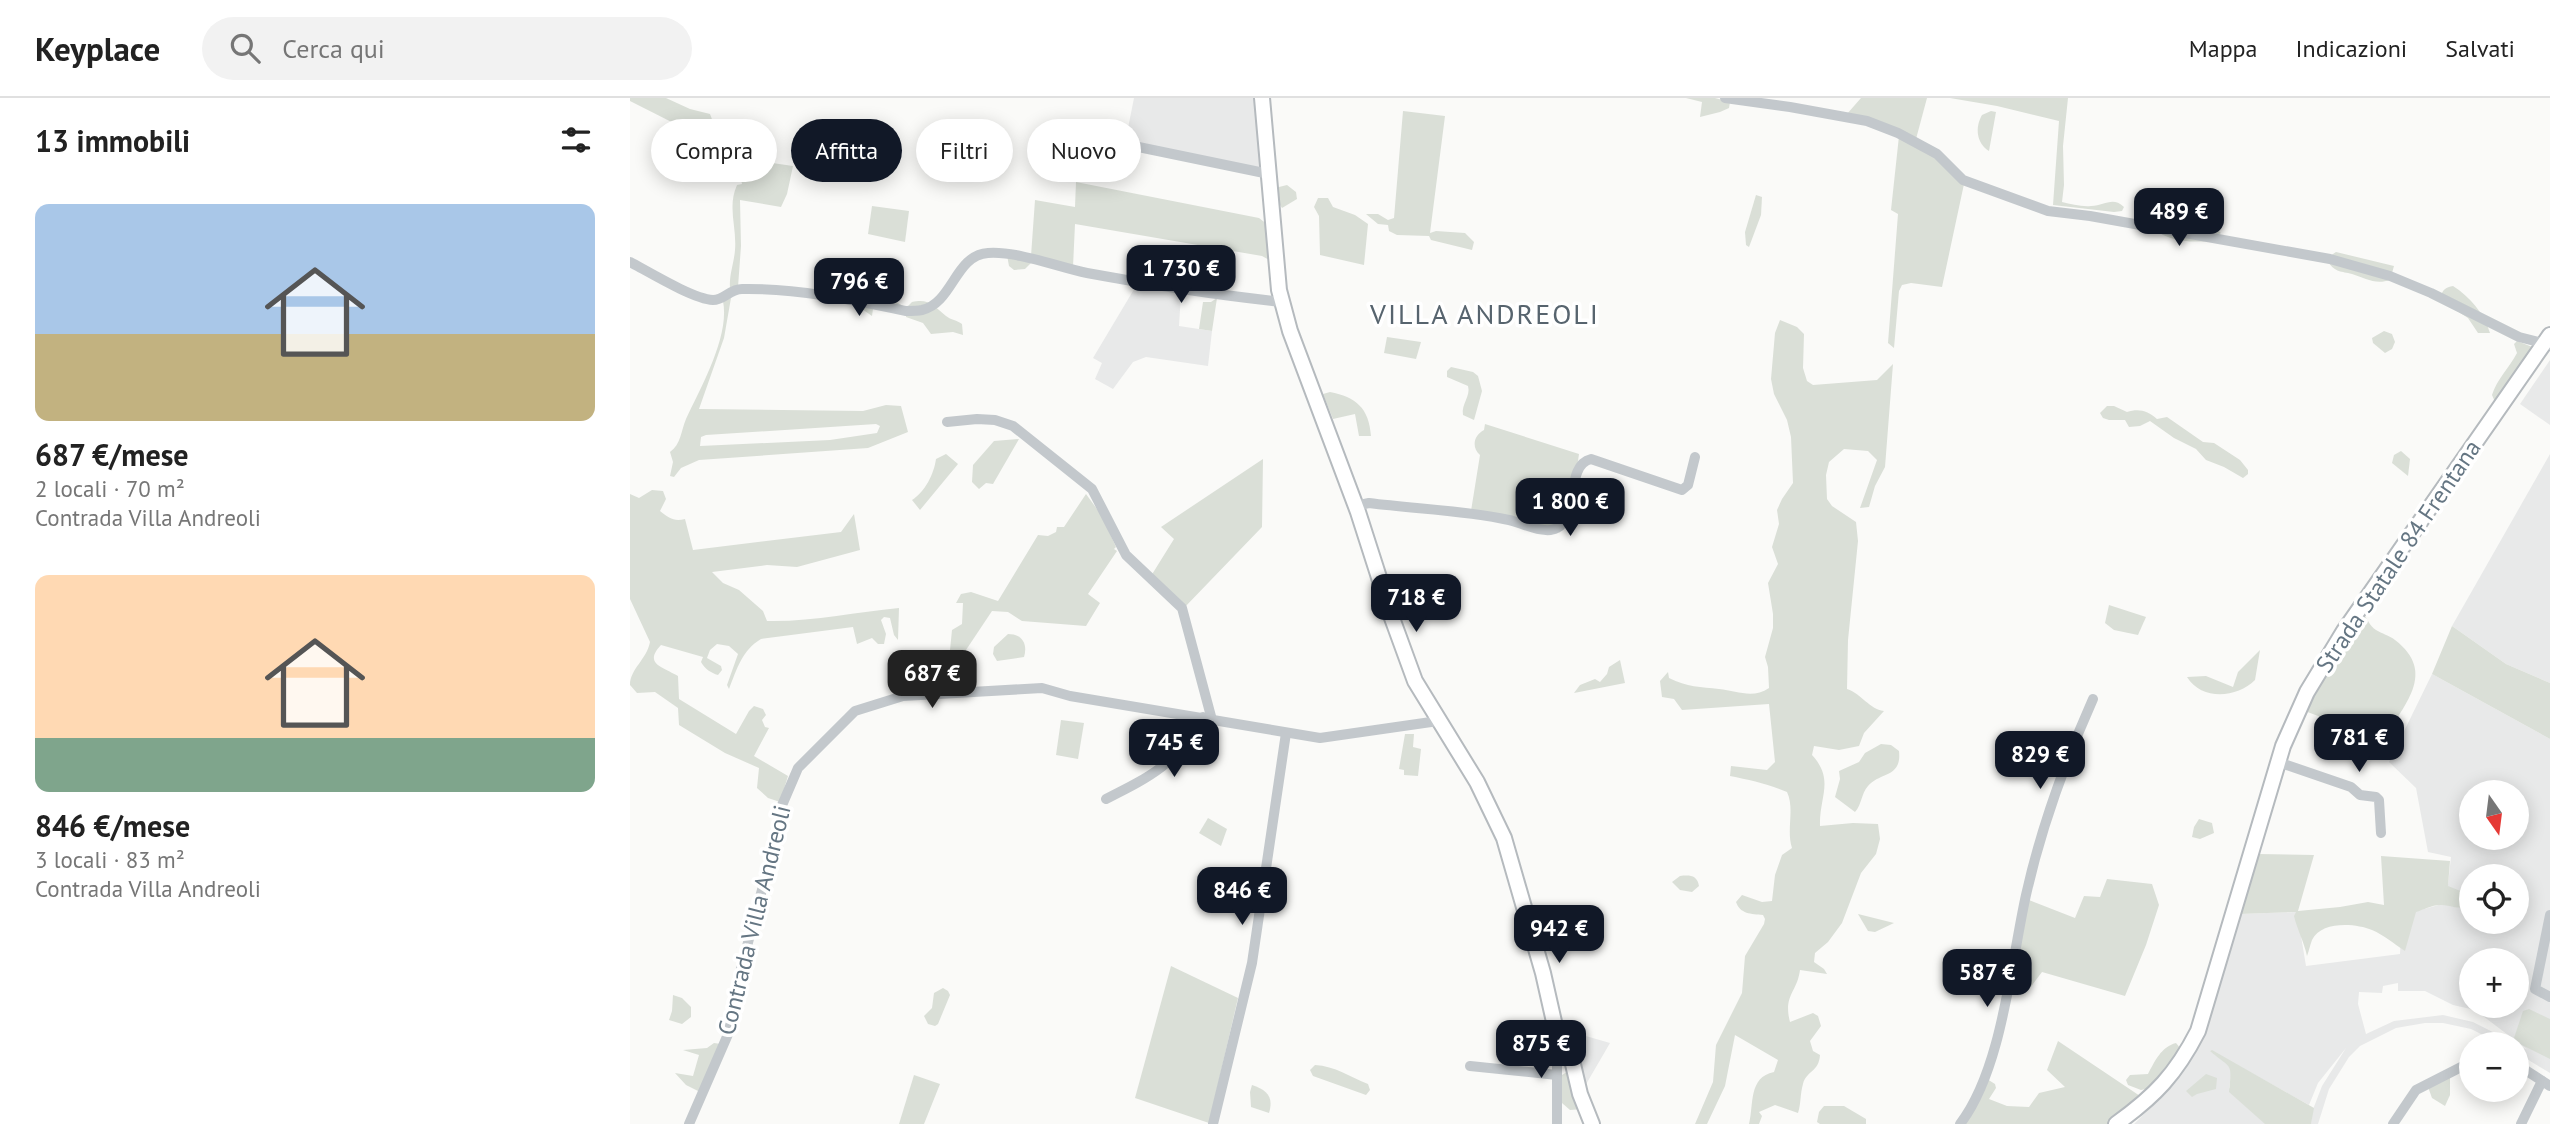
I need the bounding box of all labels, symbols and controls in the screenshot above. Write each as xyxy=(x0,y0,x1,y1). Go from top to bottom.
search box xyxy=(202,17,692,80)
text: Keyplace xyxy=(35,27,160,70)
icon: search xyxy=(226,29,264,67)
text: Cerca qui xyxy=(282,32,385,65)
text: Mappa xyxy=(2189,33,2258,64)
text: Indicazioni xyxy=(2296,33,2407,64)
text: Salvati xyxy=(2445,33,2515,64)
chip: Compra xyxy=(651,119,777,182)
chip: Affitta xyxy=(791,119,902,182)
chip: Filtri xyxy=(916,119,1013,182)
chip: Nuovo xyxy=(1027,119,1141,182)
text: 13 immobili xyxy=(35,121,190,160)
icon: filters xyxy=(557,121,595,159)
pin: 489 € xyxy=(2130,188,2228,248)
text: 489 € xyxy=(2150,196,2208,225)
pin: 1 730 € xyxy=(1116,246,1246,305)
icon: home xyxy=(252,249,378,375)
text: 1 730 € xyxy=(1143,253,1219,282)
pin: 796 € xyxy=(810,258,908,318)
text: 796 € xyxy=(830,266,888,295)
district label: VILLA ANDREOLI xyxy=(1369,295,1600,332)
street label: Strada Statale 84 Frentana xyxy=(2309,434,2487,678)
text: 687 €/mese xyxy=(35,435,189,474)
text: 2 locali · 70 m² xyxy=(35,474,185,503)
pin: 1 800 € xyxy=(1505,478,1635,538)
text: 1 800 € xyxy=(1532,486,1608,515)
text: Contrada Villa Andreoli xyxy=(35,503,261,532)
pin: 718 € xyxy=(1367,574,1465,634)
text: 718 € xyxy=(1387,582,1445,611)
icon: home xyxy=(252,620,378,746)
pin: 687 € xyxy=(883,650,981,710)
text: 687 € xyxy=(904,658,960,687)
pin: 781 € xyxy=(2310,714,2408,774)
pin: 745 € xyxy=(1125,720,1223,779)
text: 781 € xyxy=(2330,722,2388,751)
text: 745 € xyxy=(1145,727,1203,756)
pin: 829 € xyxy=(1991,732,2089,791)
text: 829 € xyxy=(2011,739,2069,768)
north arrow xyxy=(2459,780,2529,850)
map controls xyxy=(2459,780,2529,1102)
street label: Contrada Villa Andreoli xyxy=(710,802,798,1038)
text: 846 €/mese xyxy=(35,806,190,845)
text: 3 locali · 83 m² xyxy=(35,845,185,874)
button: locate xyxy=(2459,864,2529,934)
pin: 846 € xyxy=(1193,868,1291,927)
text: Contrada Villa Andreoli xyxy=(35,874,261,903)
text: 846 € xyxy=(1213,875,1271,904)
pin: 942 € xyxy=(1510,906,1608,965)
text: 942 € xyxy=(1530,913,1588,942)
button: + xyxy=(2459,948,2529,1018)
pin: 587 € xyxy=(1938,950,2036,1009)
text: 587 € xyxy=(1959,957,2015,986)
pin: 875 € xyxy=(1492,1020,1590,1080)
text: 875 € xyxy=(1512,1028,1570,1057)
button: − xyxy=(2459,1032,2529,1102)

